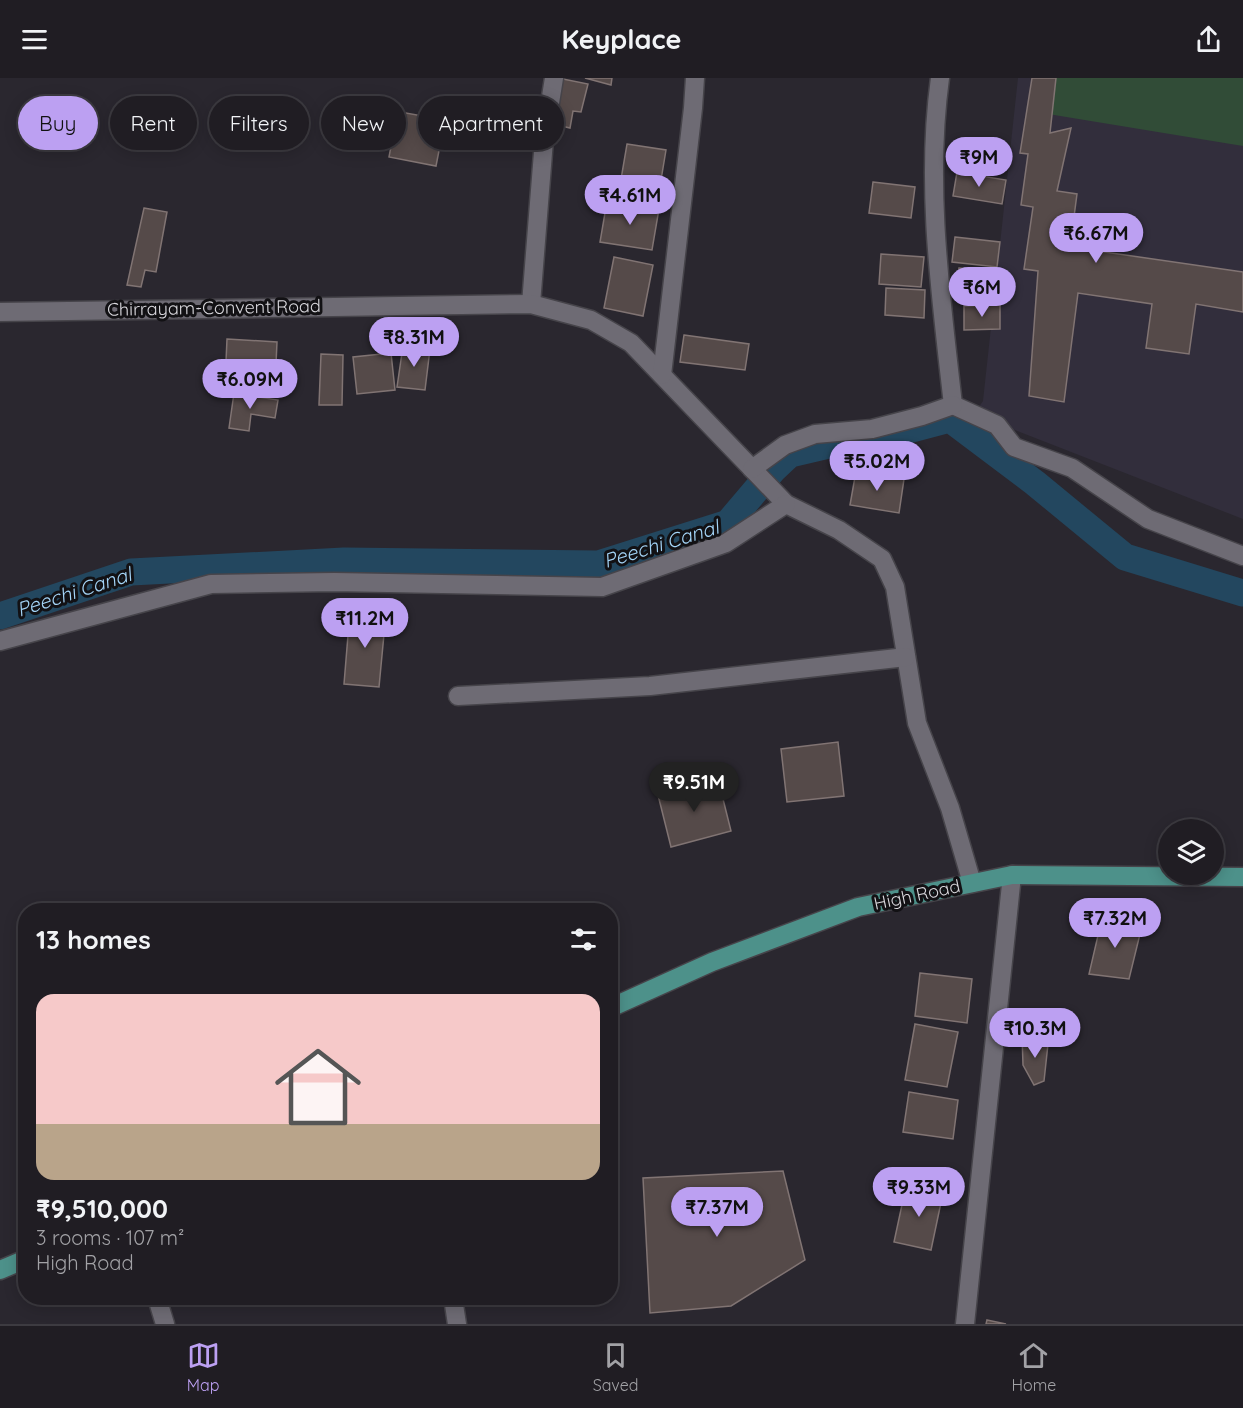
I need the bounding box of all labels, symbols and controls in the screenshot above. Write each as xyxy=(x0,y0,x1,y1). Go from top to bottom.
text: Keyplace xyxy=(562,22,681,56)
icon: menu xyxy=(18,23,51,56)
icon: share xyxy=(1192,23,1225,56)
chip: Buy xyxy=(18,96,98,150)
chip: Rent xyxy=(110,96,197,150)
chip: Filters xyxy=(209,96,309,150)
chip: New xyxy=(321,96,406,150)
chip: Apartment xyxy=(418,96,564,150)
pin: ₹9M xyxy=(950,137,1008,188)
text: ₹9M xyxy=(960,144,998,169)
pin: ₹4.61M xyxy=(581,175,679,226)
text: ₹4.61M xyxy=(599,182,661,207)
pin: ₹6.67M xyxy=(1047,213,1145,264)
text: ₹6.67M xyxy=(1063,220,1129,245)
pin: ₹6M xyxy=(953,267,1011,318)
text: ₹6M xyxy=(963,274,1001,299)
street label: Chirrayam-Convent Road xyxy=(107,294,321,321)
pin: ₹8.31M xyxy=(365,317,463,368)
text: ₹8.31M xyxy=(383,324,445,349)
pin: ₹6.09M xyxy=(201,359,299,410)
text: ₹6.09M xyxy=(216,366,284,391)
pin: ₹5.02M xyxy=(828,441,926,492)
text: ₹5.02M xyxy=(844,448,910,473)
water label: Peechi Canal xyxy=(600,513,724,573)
water label: Peechi Canal xyxy=(13,560,137,622)
pin: ₹11.2M xyxy=(316,598,414,649)
text: ₹11.2M xyxy=(335,605,395,630)
pin: ₹9.51M xyxy=(645,762,743,813)
text: ₹9.51M xyxy=(663,769,725,794)
map controls xyxy=(1158,819,1224,885)
button: layers xyxy=(1158,819,1224,885)
street label: High Road xyxy=(872,874,962,915)
pin: ₹7.32M xyxy=(1066,898,1164,949)
text: ₹7.32M xyxy=(1083,905,1147,930)
text: 13 homes xyxy=(36,923,151,956)
icon: filters xyxy=(567,923,600,956)
pin: ₹10.3M xyxy=(986,1008,1084,1059)
text: ₹10.3M xyxy=(1003,1015,1067,1040)
icon: home xyxy=(264,1033,372,1141)
pin: ₹9.33M xyxy=(870,1167,968,1218)
text: ₹9.33M xyxy=(887,1174,951,1199)
pin: ₹7.37M xyxy=(668,1187,766,1238)
text: ₹9,510,000 xyxy=(36,1192,168,1225)
text: ₹7.37M xyxy=(685,1194,749,1219)
text: 3 rooms · 107 m² xyxy=(36,1225,184,1250)
text: High Road xyxy=(36,1250,134,1275)
tab: Map xyxy=(187,1339,220,1395)
tab: Saved xyxy=(593,1339,638,1395)
tab: Home xyxy=(1012,1339,1056,1395)

